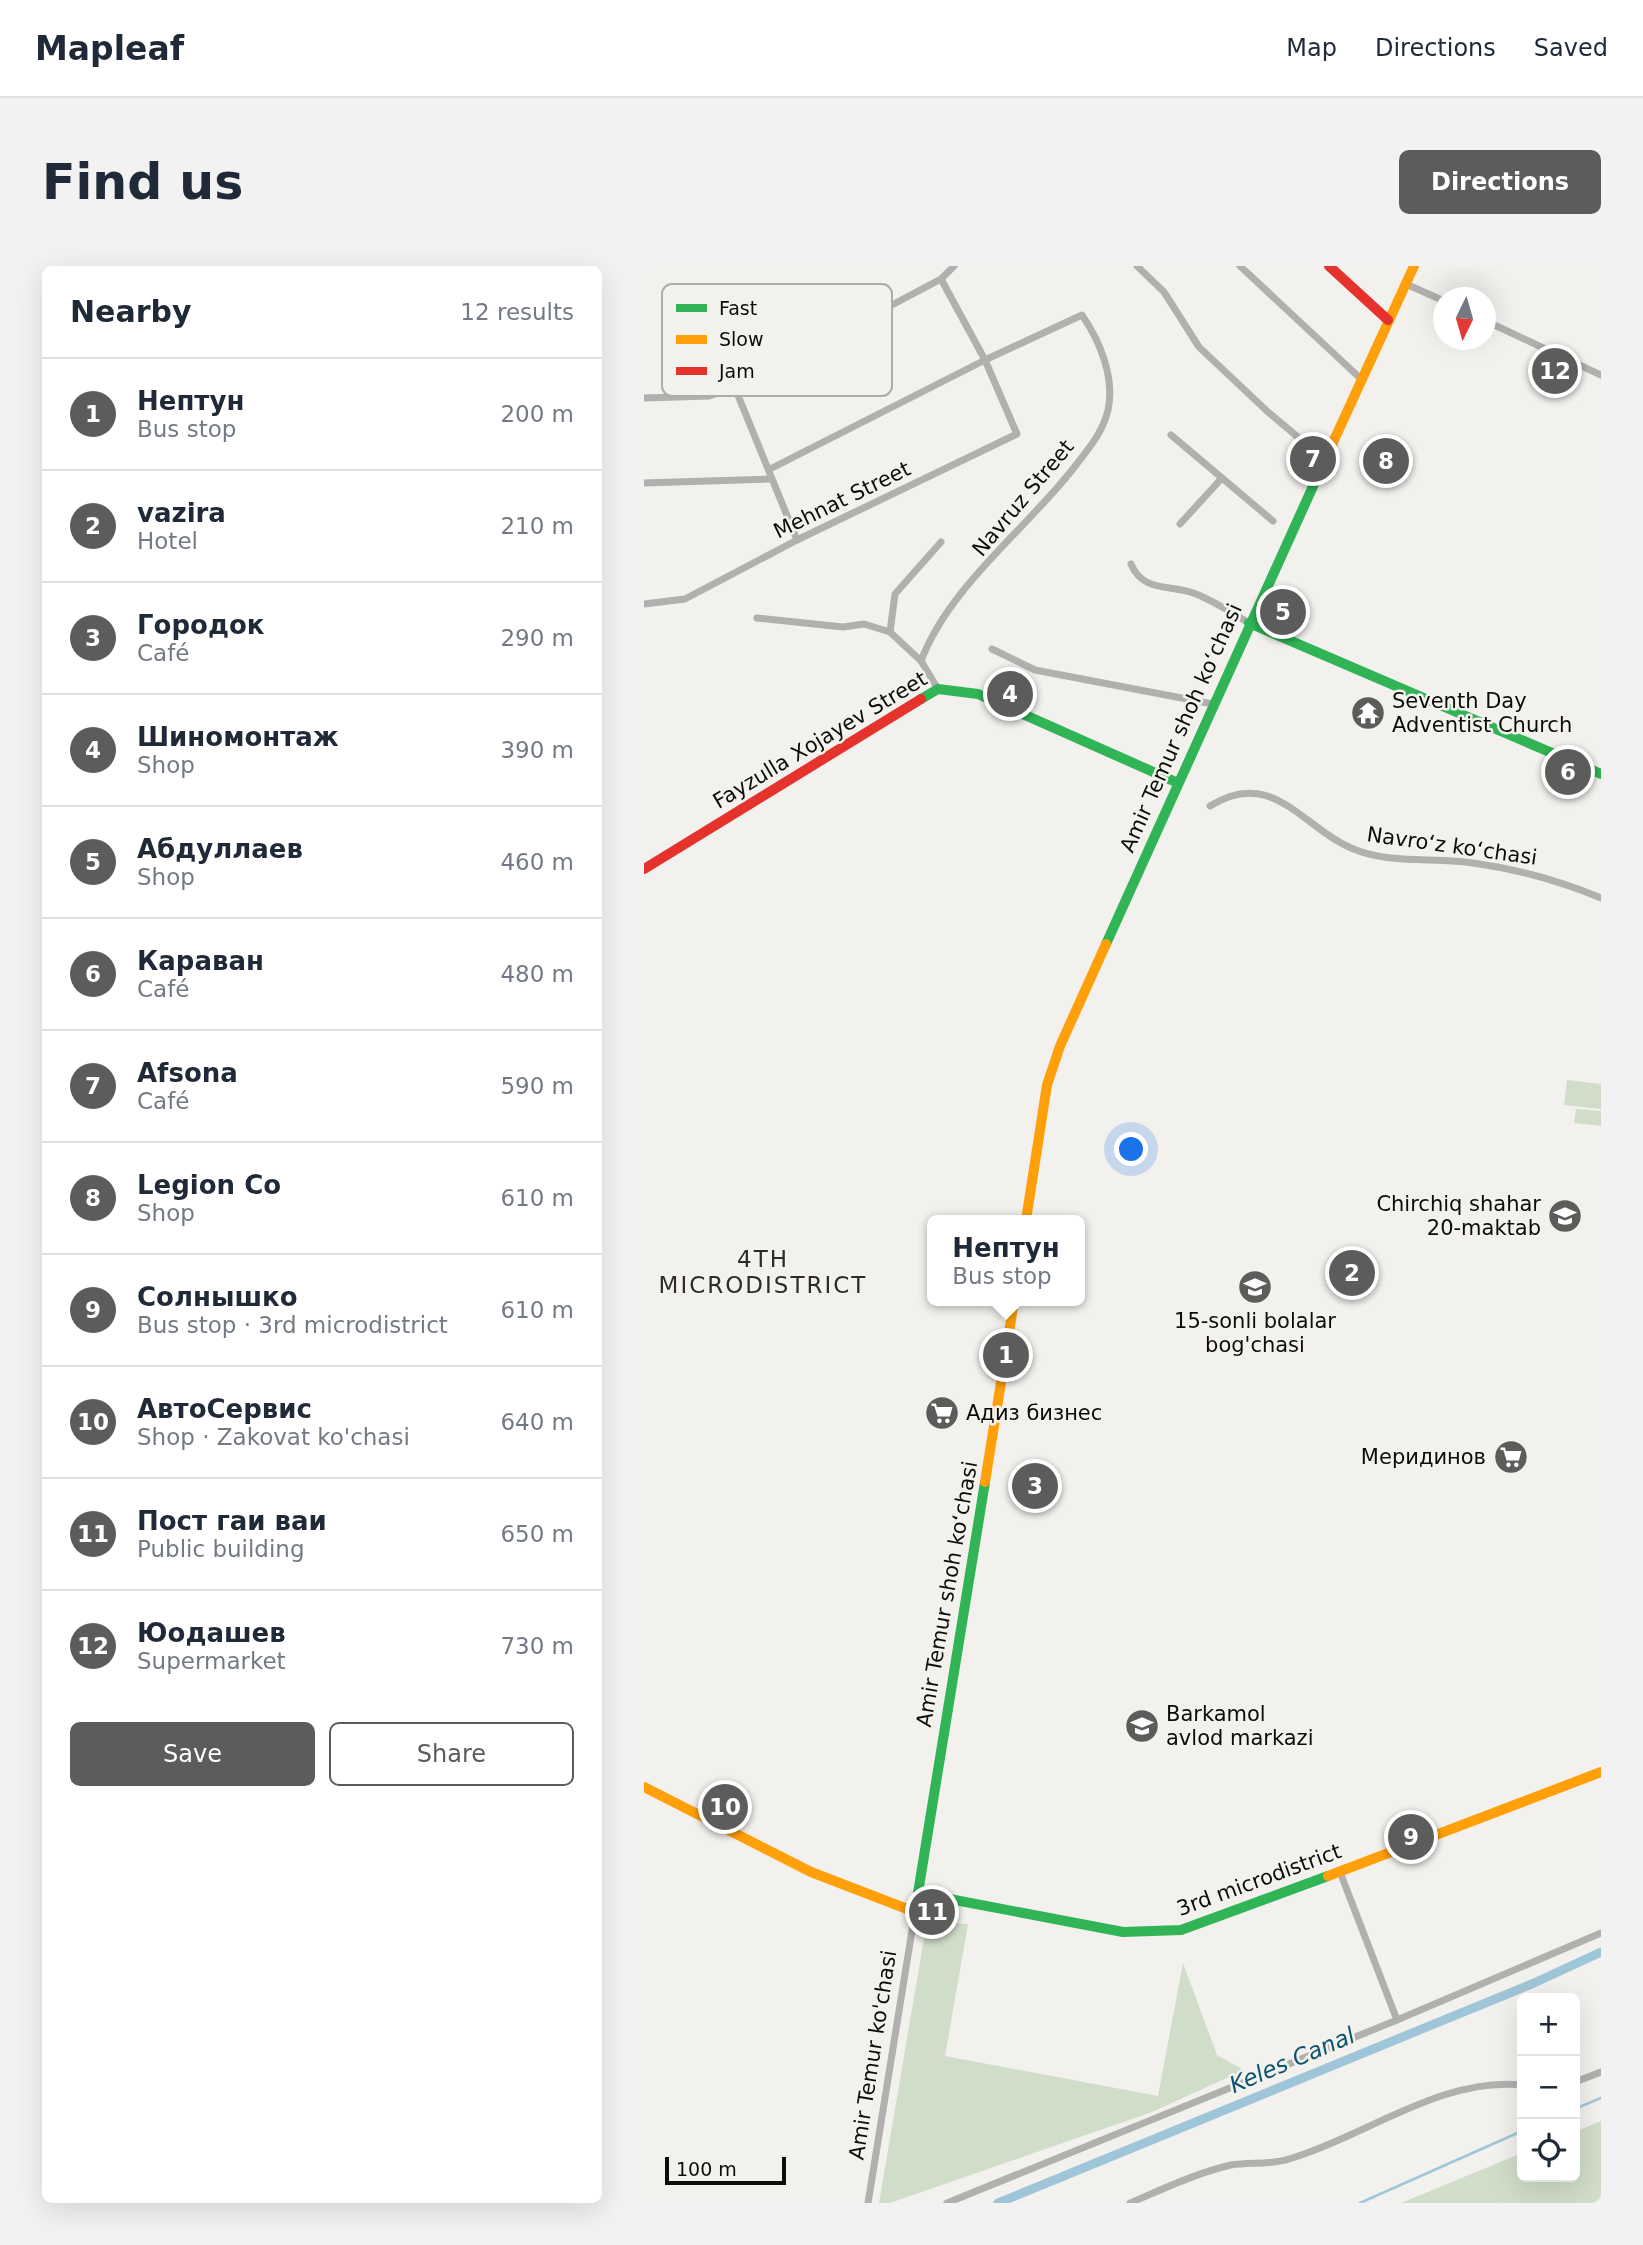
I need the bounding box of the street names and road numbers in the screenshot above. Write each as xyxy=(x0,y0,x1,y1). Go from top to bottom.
street label: Navruz Street xyxy=(967,435,1079,561)
street label: Mehnat Street xyxy=(770,457,914,543)
street label: Amir Temur shoh ko‘chasi xyxy=(1115,600,1247,856)
street label: Fayzulla Xojayev Street xyxy=(709,667,931,813)
street label: Navro‘z ko‘chasi xyxy=(1365,822,1539,870)
street label: Amir Temur shoh ko‘chasi xyxy=(912,1459,982,1729)
street label: 3rd microdistrict xyxy=(1174,1839,1344,1921)
street label: Amir Temur ko'chasi xyxy=(845,1949,901,2161)

